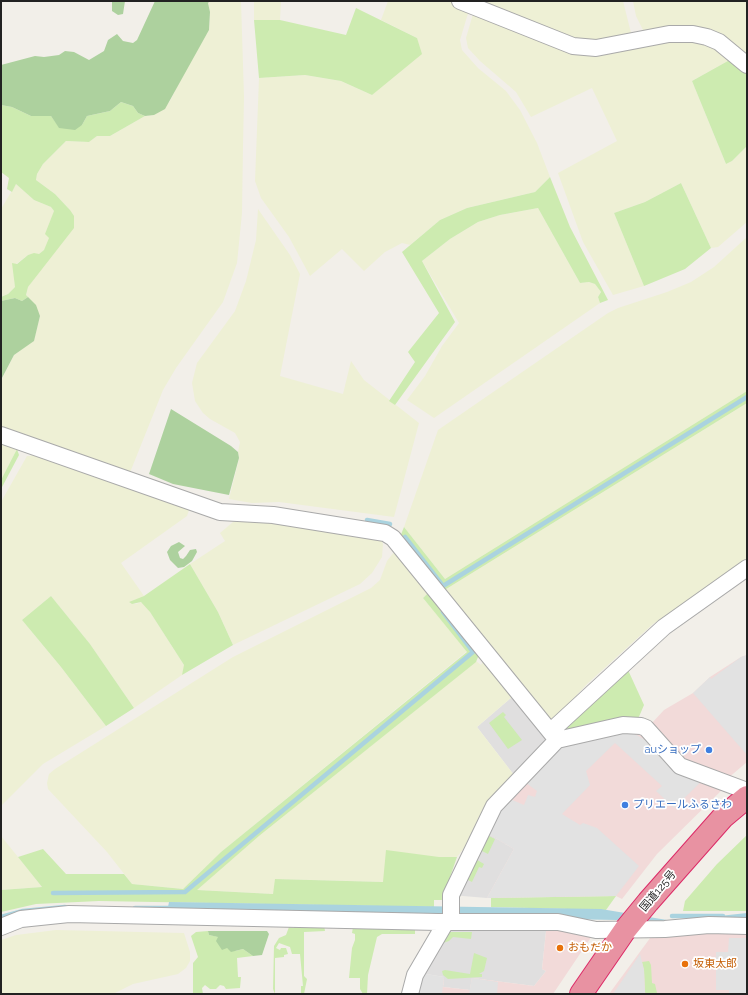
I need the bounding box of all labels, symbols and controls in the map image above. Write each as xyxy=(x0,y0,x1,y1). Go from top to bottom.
place label: auショップ xyxy=(644,743,701,757)
marker: auショップ xyxy=(704,745,714,755)
place label: プリエールふるさわ xyxy=(633,798,732,812)
marker: プリエールふるさわ xyxy=(620,800,630,810)
street label: 国道125号 xyxy=(637,868,679,914)
place label: おもだか xyxy=(568,941,612,955)
marker: おもだか xyxy=(555,943,565,953)
place label: 坂東太郎 xyxy=(693,957,737,971)
marker: 坂東太郎 xyxy=(680,959,690,969)

